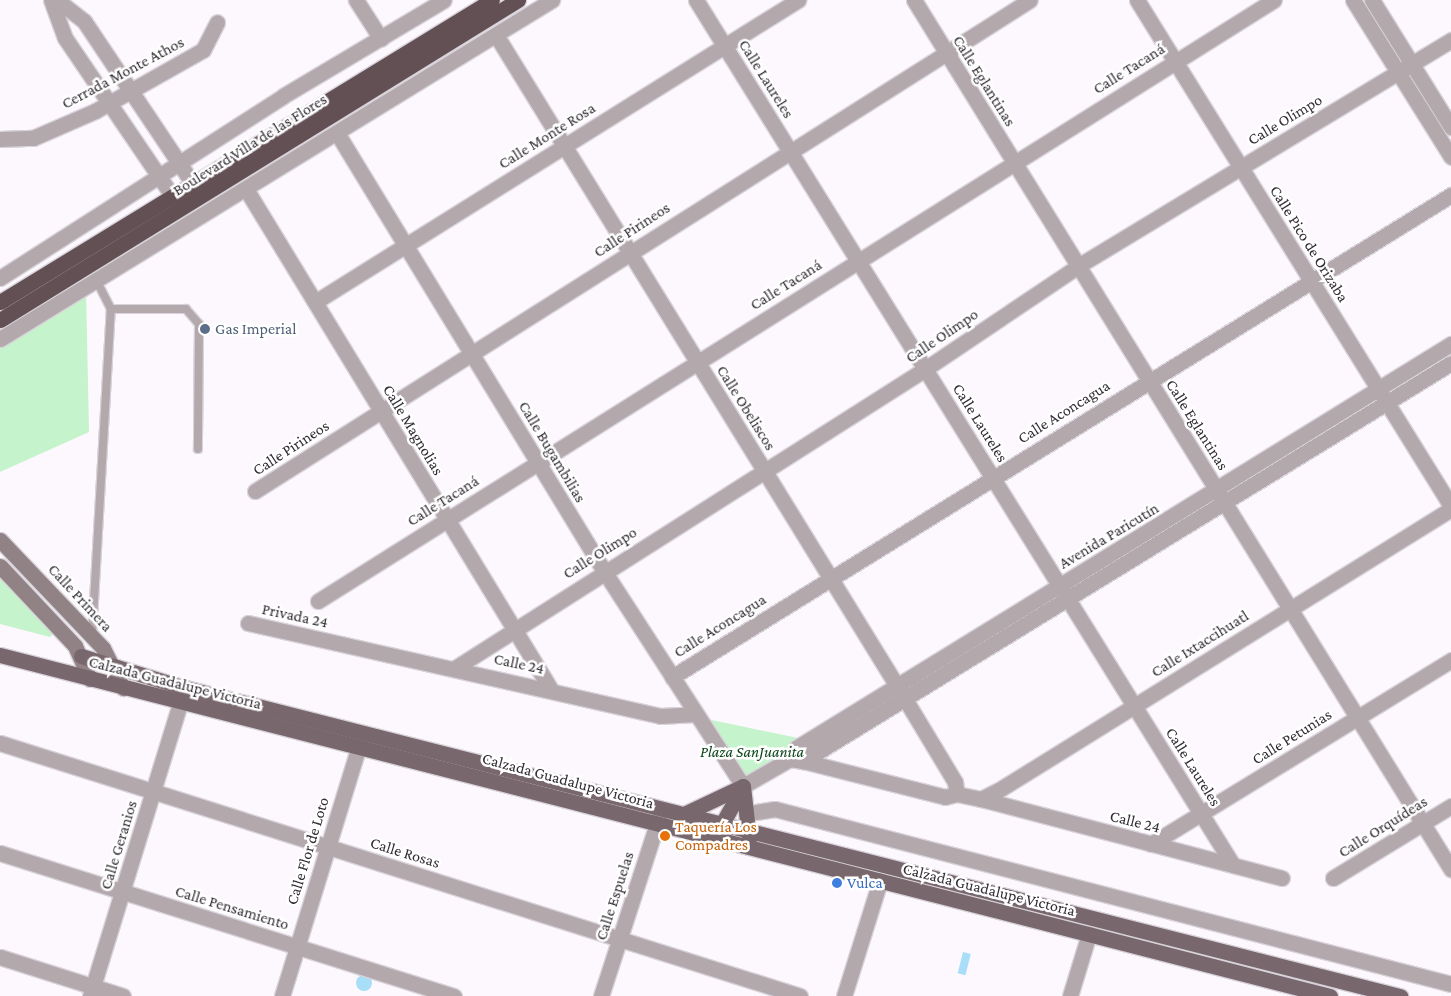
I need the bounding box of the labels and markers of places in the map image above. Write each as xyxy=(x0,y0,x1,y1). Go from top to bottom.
place label: Gas Imperial xyxy=(215,319,296,339)
marker: Gas Imperial xyxy=(199,323,211,335)
place label: Taquería Los Compadres xyxy=(675,817,757,855)
marker: Taquería Los Compadres xyxy=(659,830,671,842)
place label: Vulca xyxy=(847,873,883,893)
marker: Vulca xyxy=(831,877,843,889)

